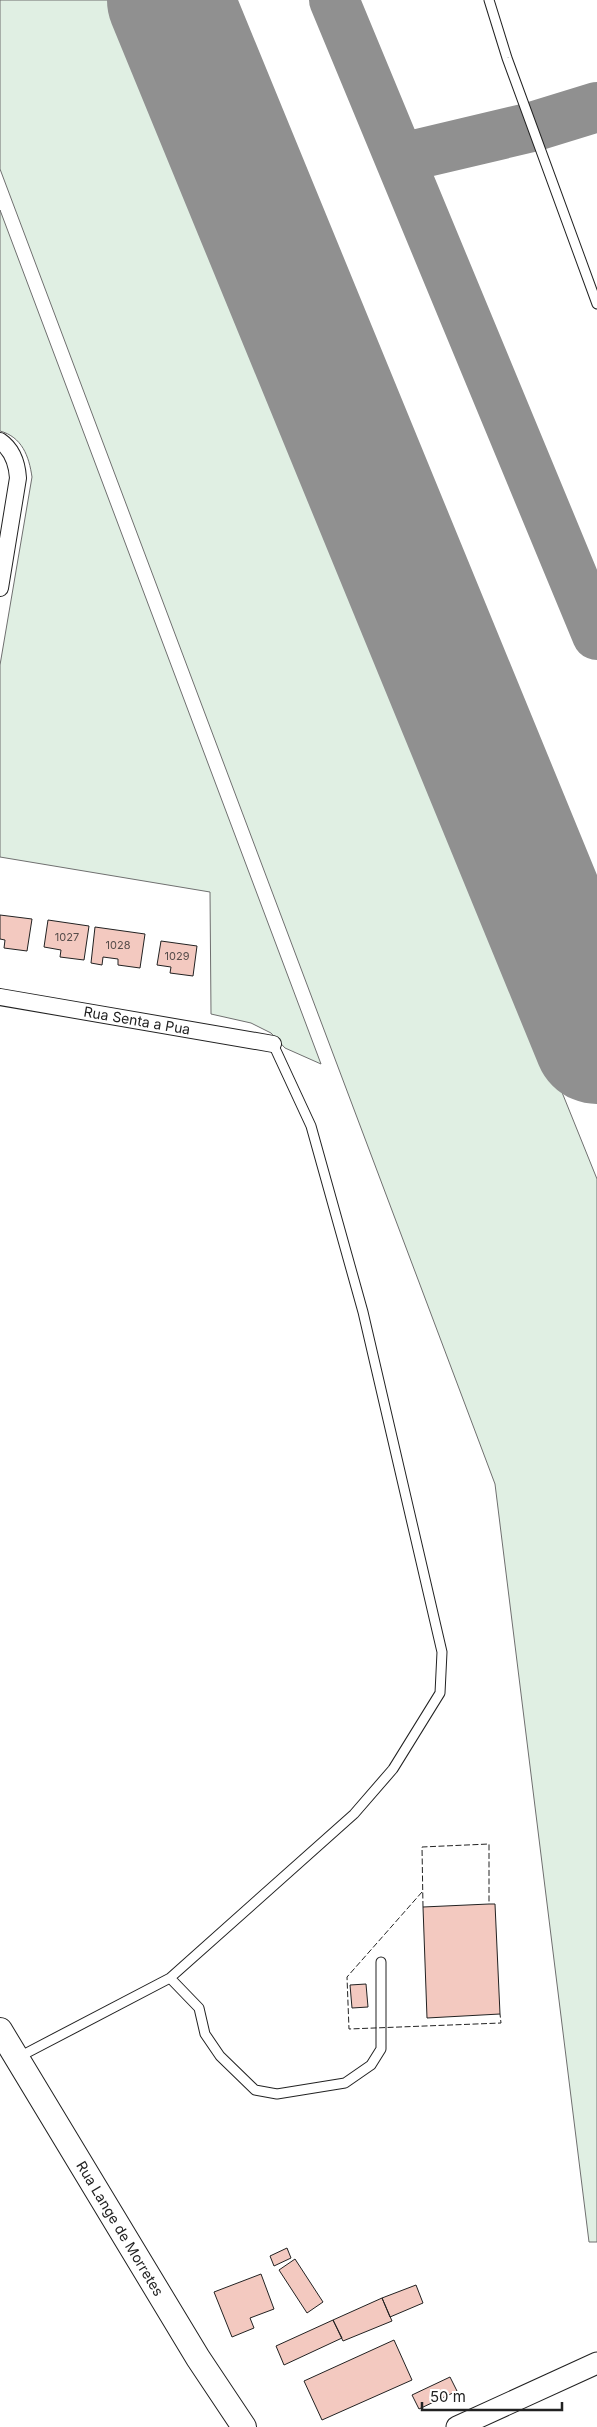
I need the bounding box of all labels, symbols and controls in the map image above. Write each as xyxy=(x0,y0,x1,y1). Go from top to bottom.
house number: 1027 xyxy=(55,930,79,944)
house number: 1028 xyxy=(106,938,131,952)
house number: 1029 xyxy=(165,949,190,963)
street label: Rua Senta a Pua xyxy=(82,1003,192,1038)
street label: Rua Lange de Morretes xyxy=(73,2158,167,2299)
scale bar xyxy=(422,2380,562,2412)
text: 50 m xyxy=(430,2387,466,2406)

